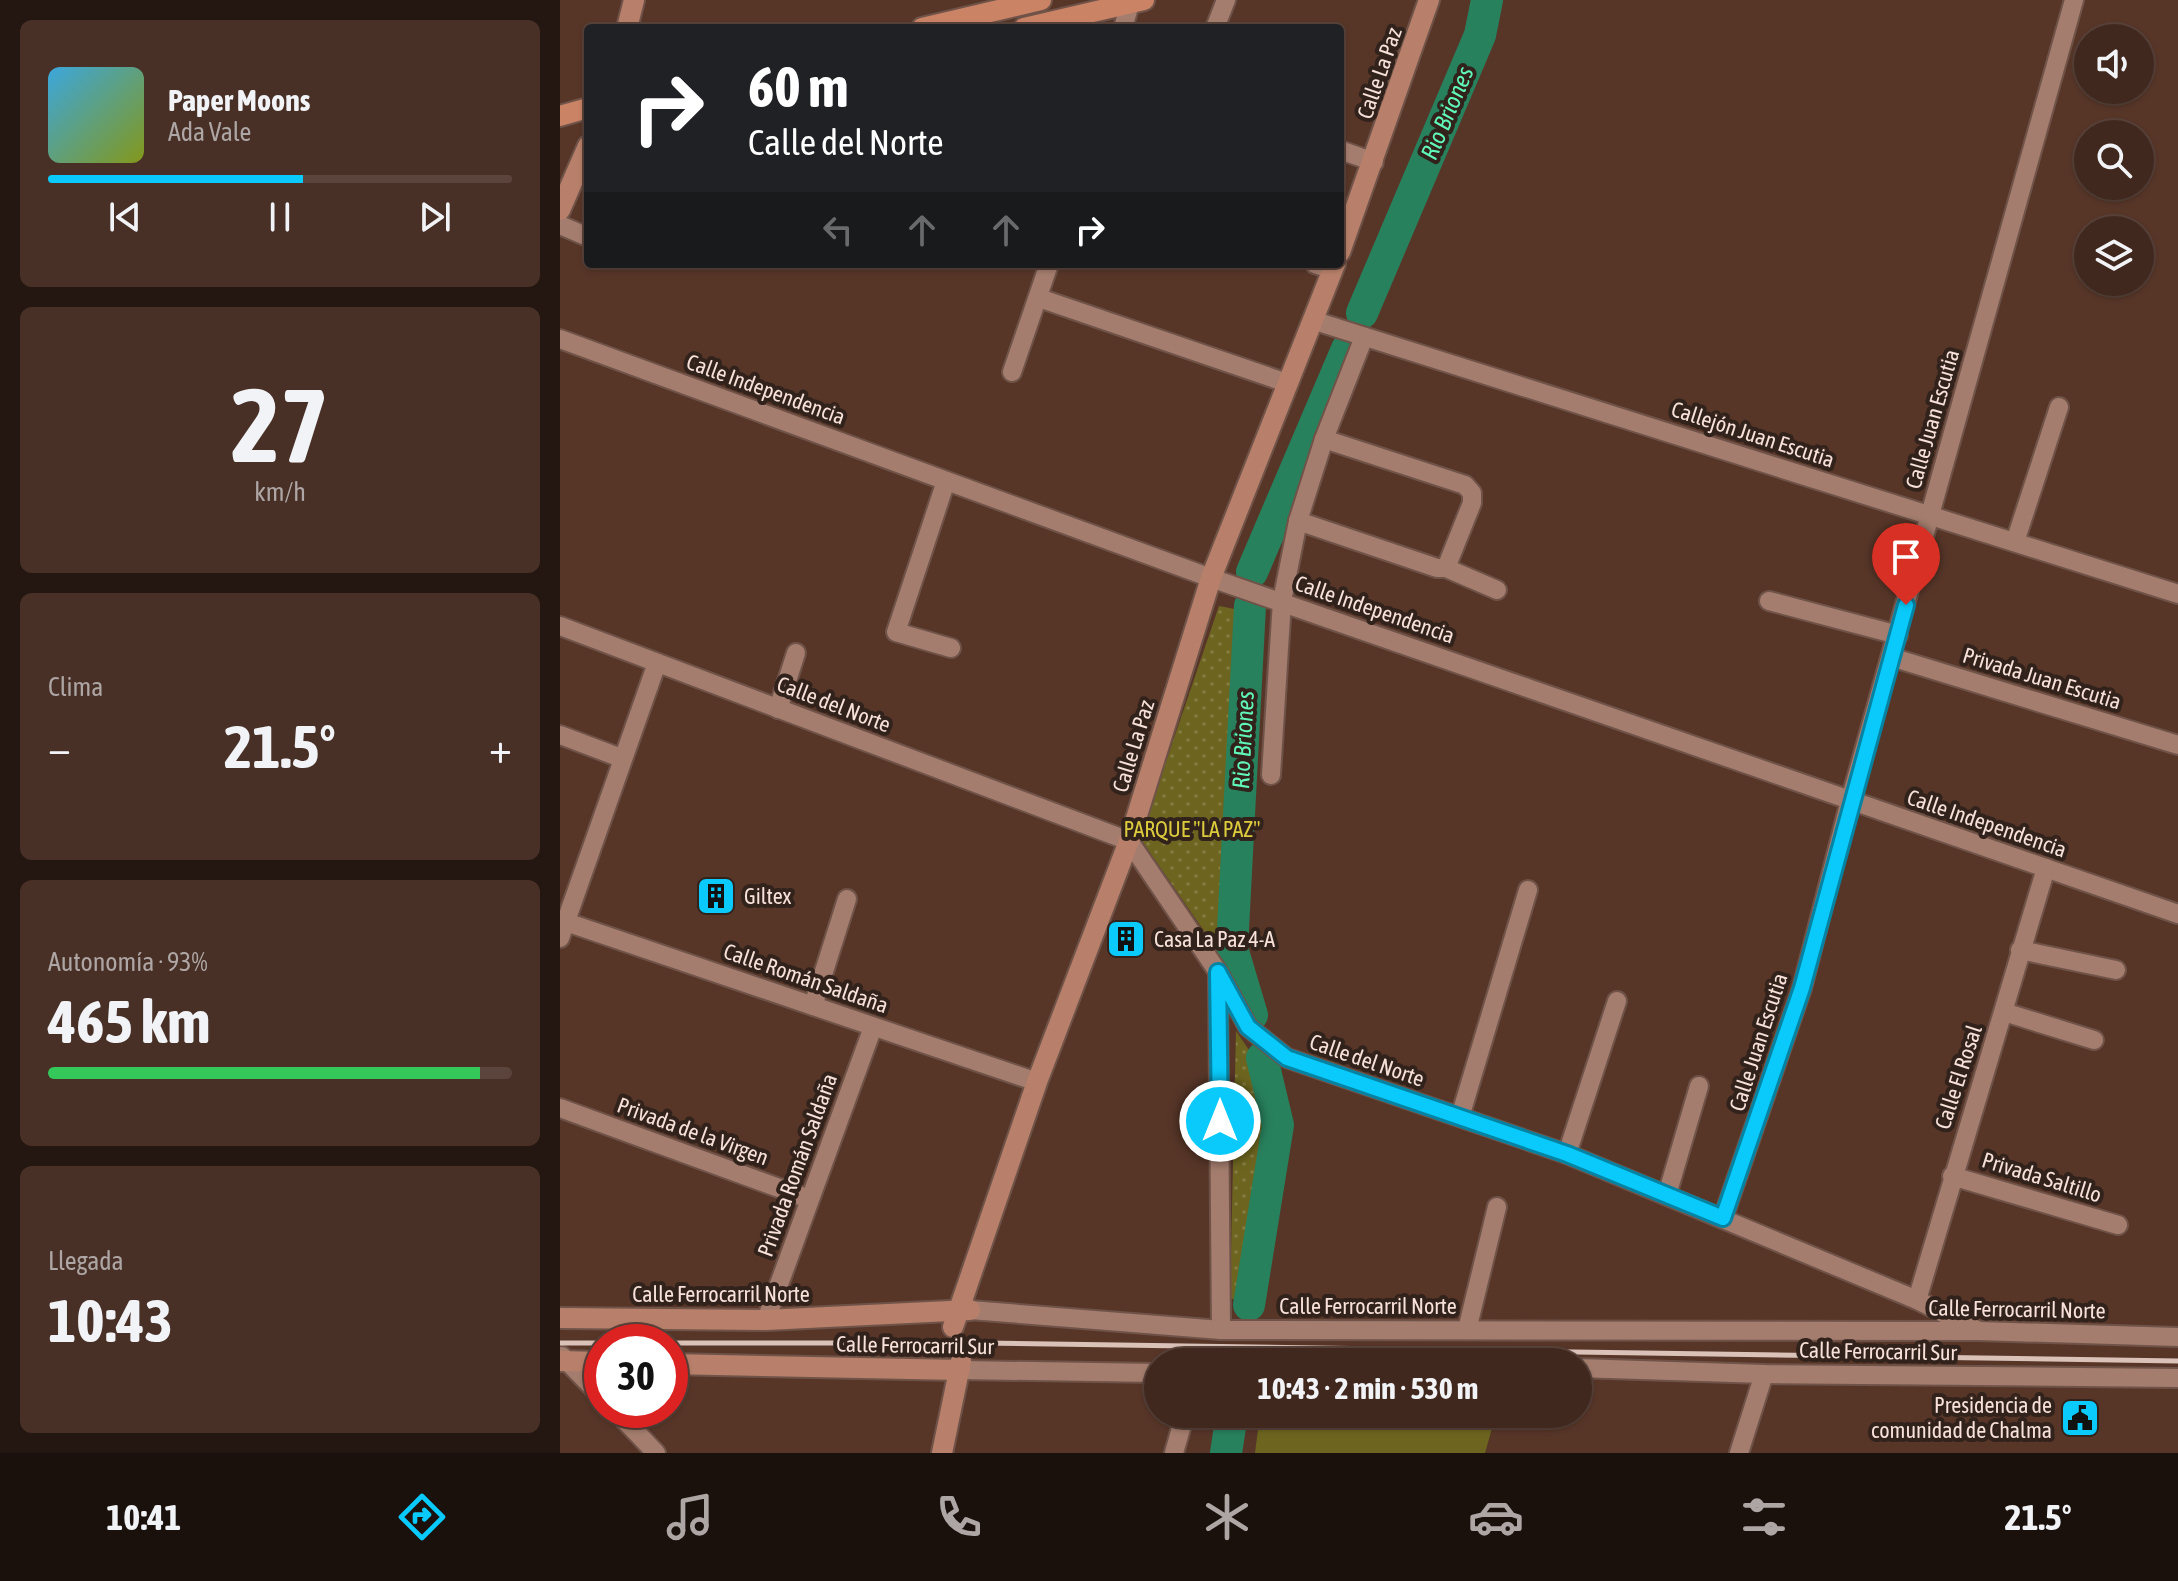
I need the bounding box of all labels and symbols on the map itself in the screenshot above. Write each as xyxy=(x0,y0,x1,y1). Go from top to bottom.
street label: Calle La Paz xyxy=(1351,24,1407,122)
water label: Rio Briones xyxy=(1415,62,1479,164)
street label: Calle Juan Escutia xyxy=(1900,346,1964,492)
street label: Calle Independencia xyxy=(683,348,849,430)
street label: Callejón Juan Escutia xyxy=(1668,395,1838,473)
pin xyxy=(1872,523,1940,605)
street label: Calle Independencia xyxy=(1292,570,1458,648)
street label: Privada Juan Escutia xyxy=(1960,642,2124,714)
street label: Calle del Norte xyxy=(774,670,894,738)
water label: Rio Briones xyxy=(1227,690,1259,790)
street label: Calle La Paz xyxy=(1107,697,1159,795)
street label: Calle Independencia xyxy=(1904,784,2070,862)
park label: PARQUE "LA PAZ" xyxy=(1124,816,1260,842)
building icon: Giltex xyxy=(695,875,737,917)
place label: Giltex xyxy=(744,883,791,909)
building icon: Casa La Paz 4-A xyxy=(1105,918,1147,960)
place label: Casa La Paz 4-A xyxy=(1154,926,1275,952)
street label: Calle Román Saldaña xyxy=(720,938,892,1018)
street label: Calle Juan Escutia xyxy=(1723,970,1793,1114)
street label: Calle El Rosal xyxy=(1929,1021,1987,1132)
street label: Calle del Norte xyxy=(1306,1028,1428,1092)
street label: Privada Román Saldaña xyxy=(752,1070,842,1260)
position arrow xyxy=(1178,1079,1262,1163)
street label: Privada de la Virgen xyxy=(614,1092,772,1170)
street label: Privada Saltillo xyxy=(1979,1147,2105,1207)
street label: Calle Ferrocarril Norte xyxy=(632,1281,810,1307)
street label: Calle Ferrocarril Norte xyxy=(1279,1293,1457,1319)
street label: Calle Ferrocarril Norte xyxy=(1928,1294,2106,1324)
speed limit sign: 30 xyxy=(584,1324,688,1428)
street label: Calle Ferrocarril Sur xyxy=(836,1331,995,1359)
street label: Calle Ferrocarril Sur xyxy=(1799,1337,1958,1365)
place label: Presidencia de comunidad de Chalma xyxy=(1871,1392,2052,1443)
public building icon: Presidencia de comunidad de Chalma xyxy=(2059,1397,2101,1439)

